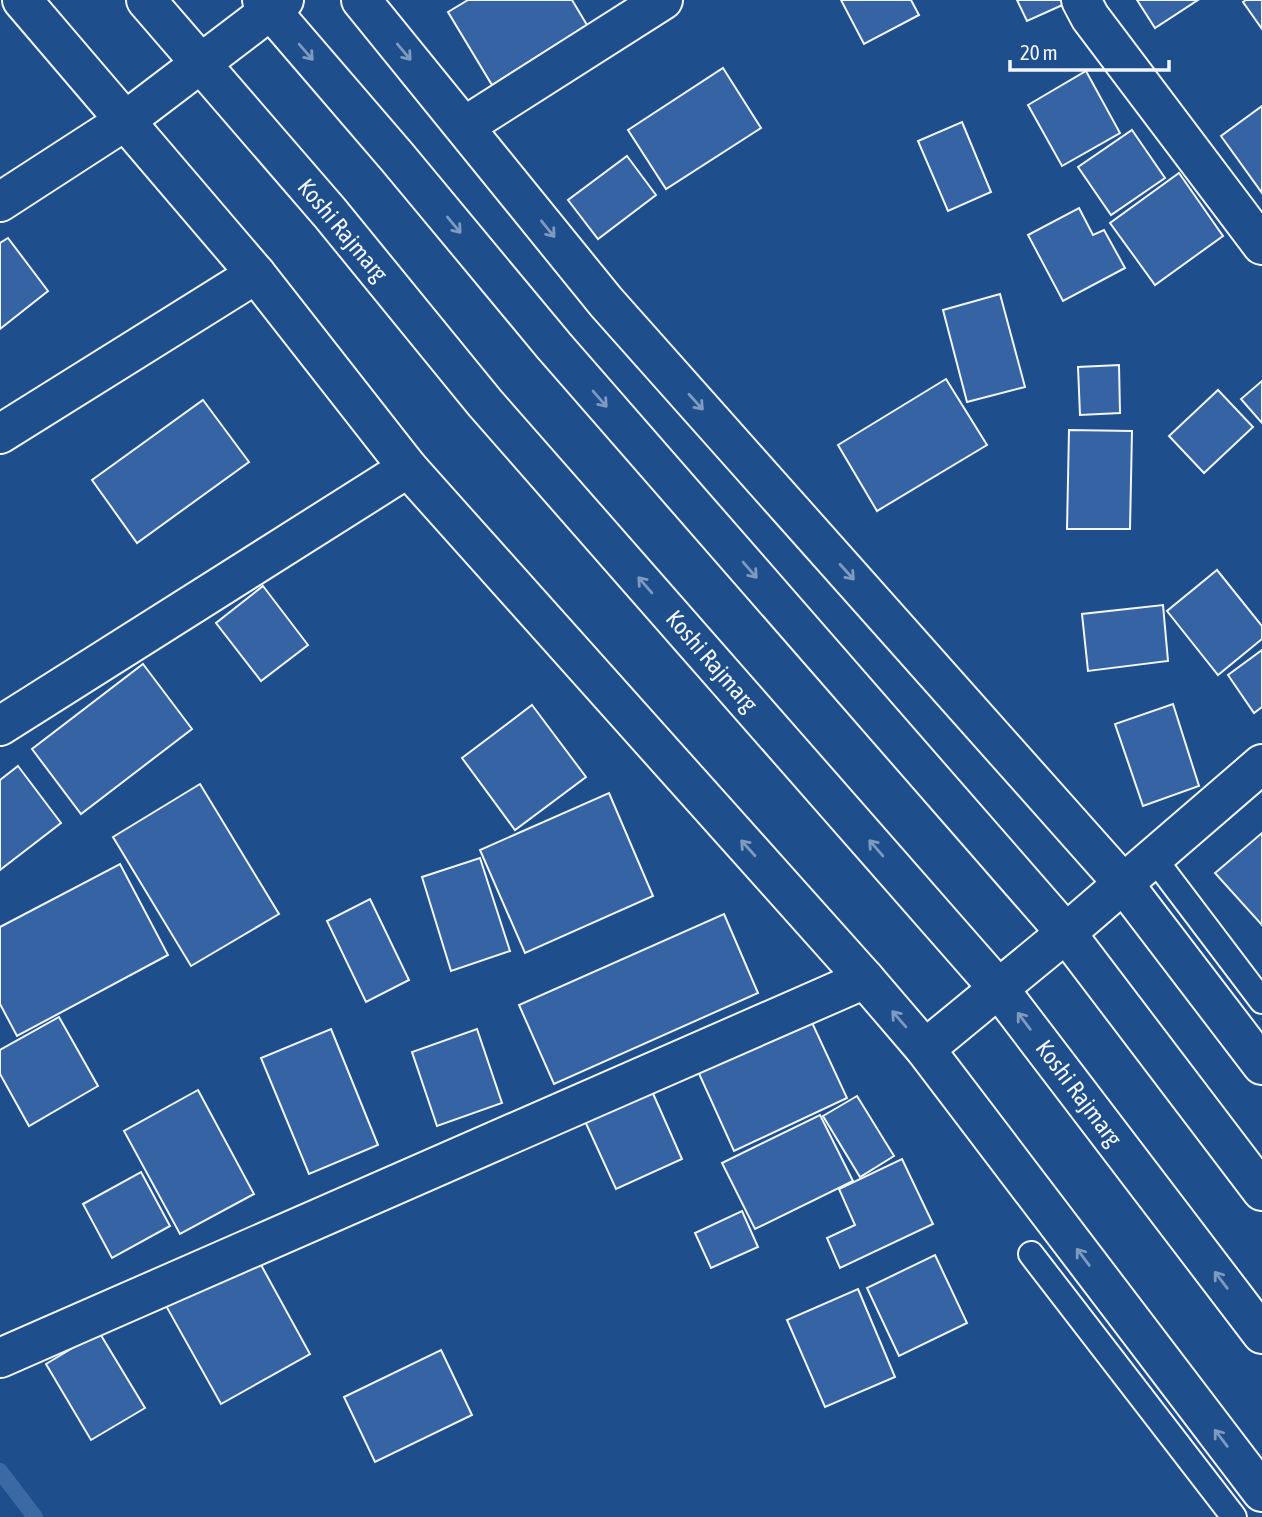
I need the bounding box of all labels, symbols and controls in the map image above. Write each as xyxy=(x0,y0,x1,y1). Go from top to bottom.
scale bar xyxy=(1010,28,1169,72)
text: 20 m xyxy=(1020,40,1058,64)
one-way arrow xyxy=(298,42,314,60)
one-way arrow xyxy=(396,43,412,61)
street label: Koshi Rajmarg xyxy=(292,173,394,287)
one-way arrow xyxy=(446,216,461,234)
one-way arrow xyxy=(540,219,556,237)
one-way arrow xyxy=(592,390,608,408)
one-way arrow xyxy=(687,393,704,410)
one-way arrow xyxy=(742,561,758,579)
one-way arrow xyxy=(839,563,855,581)
one-way arrow xyxy=(637,576,653,594)
street label: Koshi Rajmarg xyxy=(661,605,764,718)
one-way arrow xyxy=(868,839,884,857)
one-way arrow xyxy=(740,840,757,857)
one-way arrow xyxy=(891,1010,907,1028)
one-way arrow xyxy=(1016,1012,1031,1031)
street label: Koshi Rajmarg xyxy=(1031,1035,1128,1152)
one-way arrow xyxy=(1076,1247,1091,1266)
one-way arrow xyxy=(1213,1271,1228,1290)
one-way arrow xyxy=(1213,1429,1228,1448)

